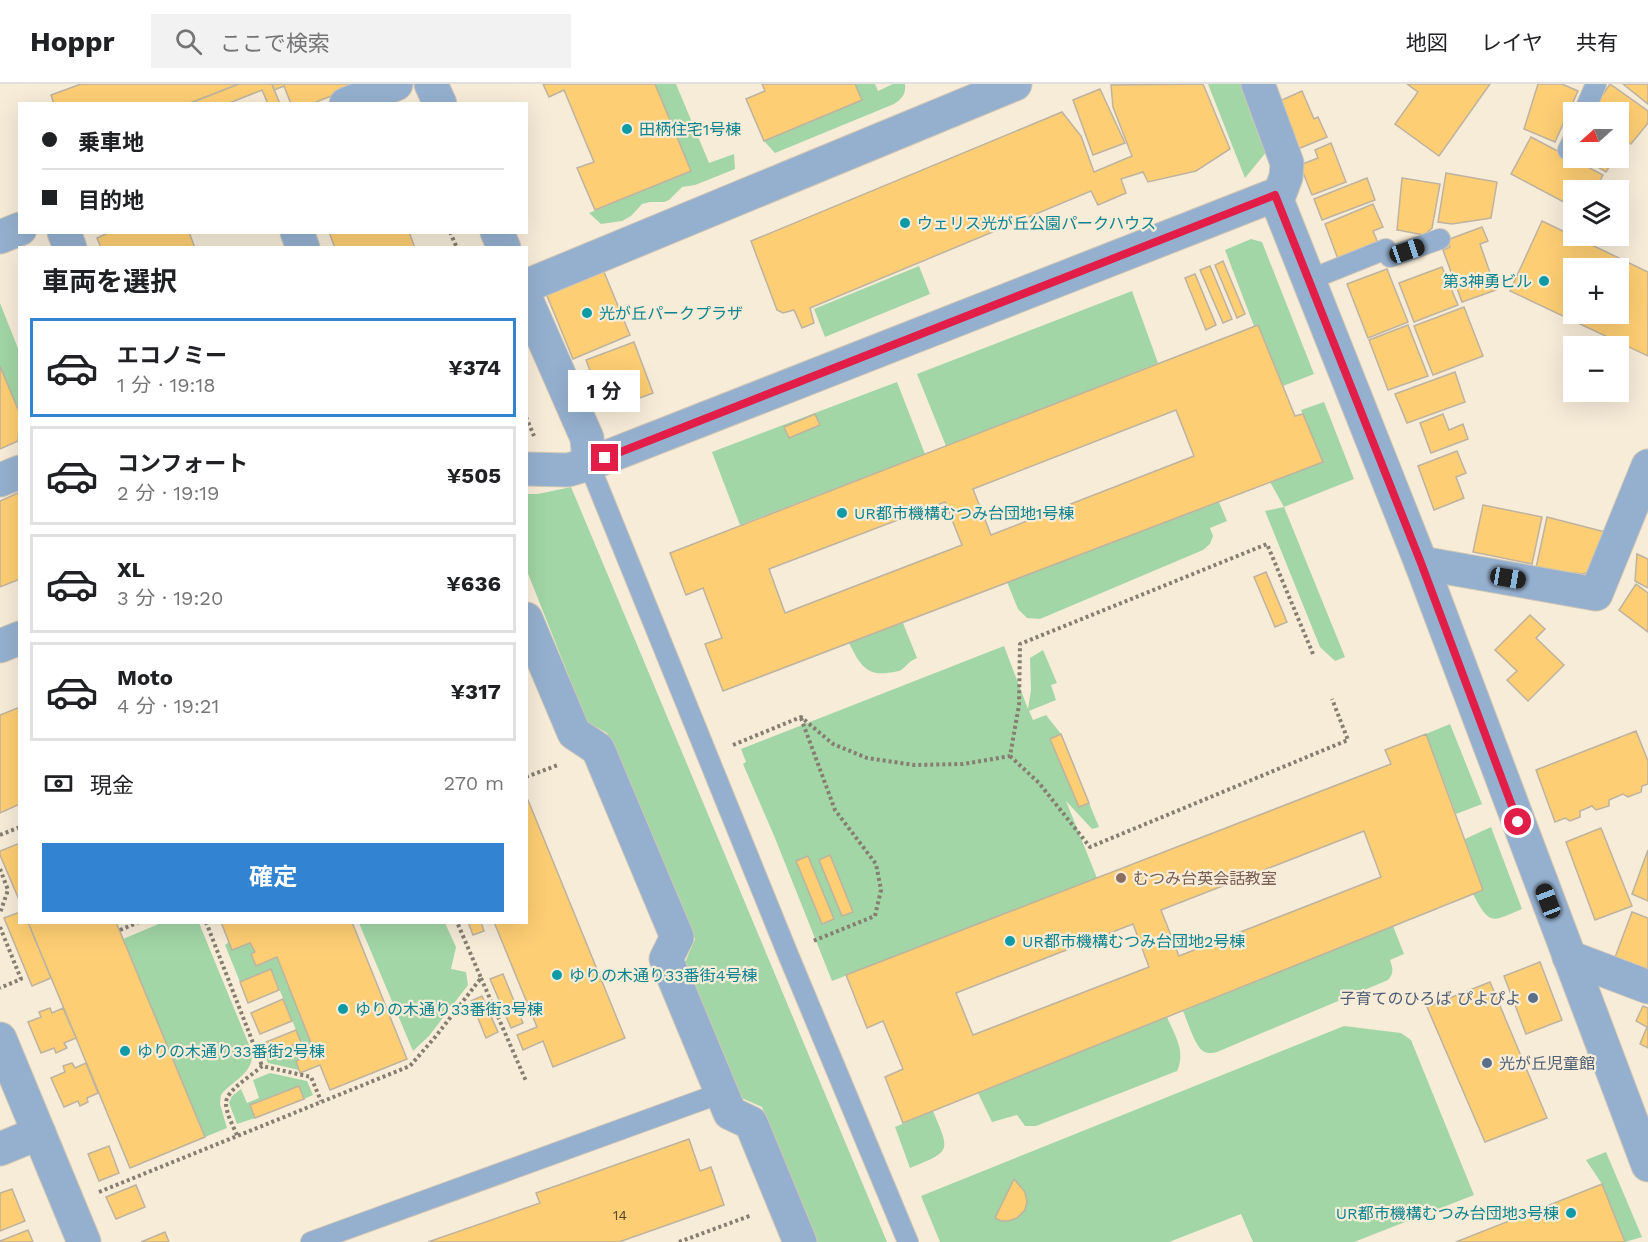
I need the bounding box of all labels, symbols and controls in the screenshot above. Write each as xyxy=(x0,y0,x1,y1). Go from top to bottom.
search box xyxy=(151,14,571,68)
text: Hoppr xyxy=(30,25,115,58)
icon: search xyxy=(172,25,205,58)
text: 地図 xyxy=(1406,30,1448,55)
text: レイヤ xyxy=(1481,30,1543,55)
text: 共有 xyxy=(1576,30,1618,55)
text: ここで検索 xyxy=(220,31,330,56)
north arrow xyxy=(1563,102,1629,168)
map controls xyxy=(1563,102,1629,402)
place label: 田柄住宅1号棟 xyxy=(639,120,741,139)
marker: 田柄住宅1号棟 xyxy=(620,122,634,136)
text: 乗車地 xyxy=(78,130,144,155)
button: layers xyxy=(1563,180,1629,246)
text: 目的地 xyxy=(78,188,144,213)
place label: ウェリス光が丘公園パークハウス xyxy=(917,214,1156,233)
marker: ウェリス光が丘公園パークハウス xyxy=(898,216,912,230)
car xyxy=(1387,237,1427,265)
button: + xyxy=(1563,258,1629,324)
text: 車両を選択 xyxy=(42,266,177,298)
place label: 第3神勇ビル xyxy=(1443,272,1532,291)
marker: 第3神勇ビル xyxy=(1537,274,1551,288)
place label: 光が丘パークプラザ xyxy=(599,304,743,323)
marker: 光が丘パークプラザ xyxy=(580,306,594,320)
button: − xyxy=(1563,336,1629,402)
icon: car xyxy=(45,341,99,395)
text: エコノミー xyxy=(117,343,227,368)
text: ¥374 xyxy=(448,355,501,380)
callout: 1 分 xyxy=(569,371,641,413)
text: 1 分 · 19:18 xyxy=(117,373,216,397)
text: 1 分 xyxy=(587,379,621,403)
route end xyxy=(591,444,618,471)
icon: car xyxy=(45,449,99,503)
text: コンフォート xyxy=(117,451,248,476)
text: ¥505 xyxy=(447,463,501,488)
text: 2 分 · 19:19 xyxy=(117,481,219,505)
place label: UR都市機構むつみ台団地1号棟 xyxy=(854,504,1074,523)
marker: UR都市機構むつみ台団地1号棟 xyxy=(835,506,849,520)
icon: car xyxy=(45,557,99,611)
text: XL xyxy=(117,557,145,582)
car xyxy=(1489,566,1527,590)
text: ¥636 xyxy=(446,571,501,596)
text: 3 分 · 19:20 xyxy=(117,586,223,610)
icon: car xyxy=(45,665,99,719)
text: Moto xyxy=(117,665,173,690)
text: ¥317 xyxy=(450,679,501,704)
text: 4 分 · 19:21 xyxy=(117,694,219,718)
icon: cash xyxy=(42,767,75,800)
text: 270 m xyxy=(444,771,504,795)
text: 現金 xyxy=(90,773,134,798)
route start xyxy=(1504,808,1531,835)
button: 確定 xyxy=(42,843,504,912)
place label: むつみ台英会話教室 xyxy=(1133,869,1277,888)
marker: むつみ台英会話教室 xyxy=(1114,871,1128,885)
car xyxy=(1533,881,1563,921)
place label: UR都市機構むつみ台団地2号棟 xyxy=(1022,932,1245,951)
marker: UR都市機構むつみ台団地2号棟 xyxy=(1003,934,1017,948)
place label: ゆりの木通り33番街4号棟 xyxy=(569,966,757,985)
marker: ゆりの木通り33番街4号棟 xyxy=(550,968,564,982)
place label: 子育てのひろば ぴよぴよ xyxy=(1340,989,1521,1008)
marker: 子育てのひろば ぴよぴよ xyxy=(1526,991,1540,1005)
place label: ゆりの木通り33番街3号棟 xyxy=(355,1000,543,1019)
marker: ゆりの木通り33番街3号棟 xyxy=(336,1002,350,1016)
place label: ゆりの木通り33番街2号棟 xyxy=(137,1042,325,1061)
marker: ゆりの木通り33番街2号棟 xyxy=(118,1044,132,1058)
place label: 光が丘児童館 xyxy=(1499,1054,1595,1073)
marker: 光が丘児童館 xyxy=(1480,1056,1494,1070)
place label: UR都市機構むつみ台団地3号棟 xyxy=(1336,1204,1559,1223)
marker: UR都市機構むつみ台団地3号棟 xyxy=(1564,1206,1578,1220)
house number: 14 xyxy=(613,1207,627,1223)

